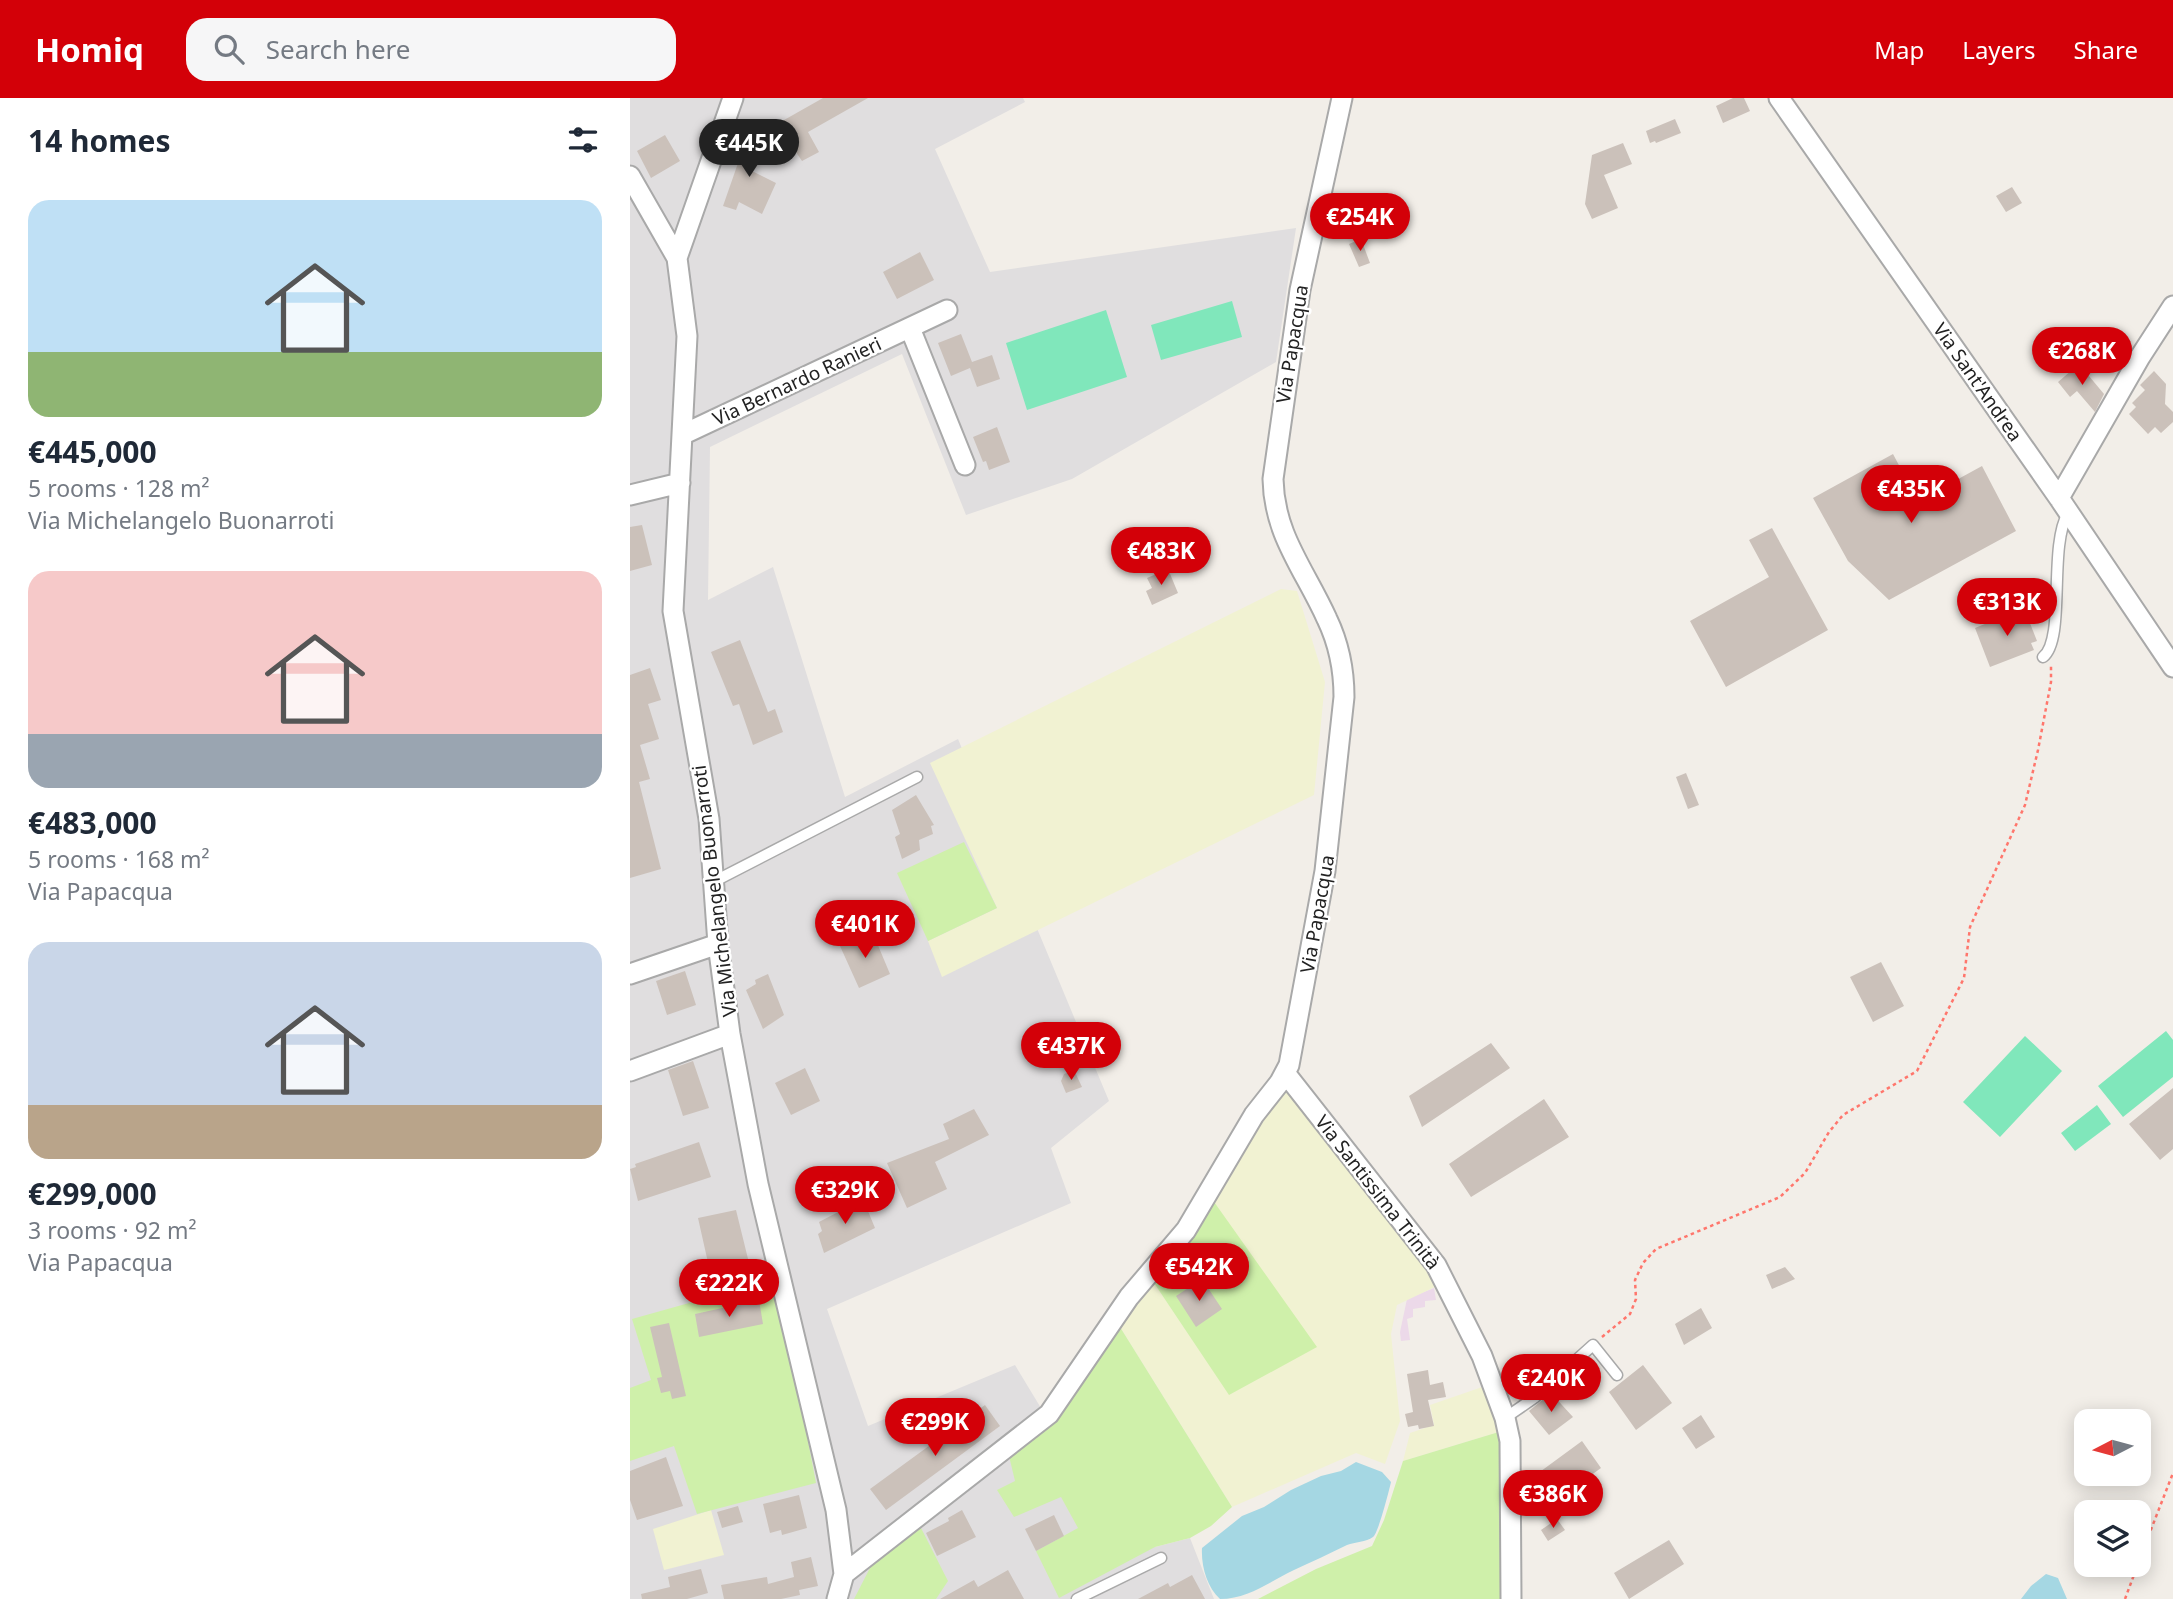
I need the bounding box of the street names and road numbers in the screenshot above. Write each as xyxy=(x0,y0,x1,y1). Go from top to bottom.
street label: Via Papacqua xyxy=(1270,283,1314,405)
street label: Via Sant'Andrea xyxy=(1927,317,2029,447)
street label: Via Bernardo Ranieri xyxy=(708,330,886,432)
street label: Via Michelangelo Buonarroti xyxy=(686,764,742,1018)
street label: Via Papacqua xyxy=(1294,853,1340,975)
street label: Via Santissima Trinità xyxy=(1309,1109,1447,1275)

